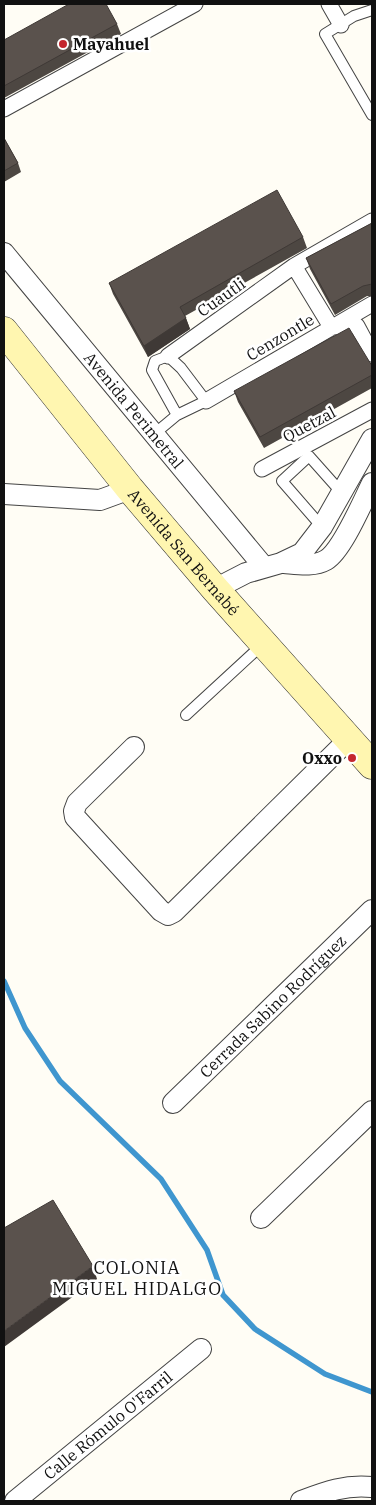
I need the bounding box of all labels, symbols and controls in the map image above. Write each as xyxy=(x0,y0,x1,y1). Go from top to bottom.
place label: Mayahuel xyxy=(73,34,149,54)
marker: Mayahuel xyxy=(57,38,69,50)
street label: Cuautli xyxy=(193,273,249,321)
street label: Cenzontle xyxy=(243,309,317,365)
street label: Avenida Perimetral xyxy=(80,348,188,473)
street label: Quetzal xyxy=(279,402,339,446)
street label: Avenida San Bernabé xyxy=(124,484,244,620)
place label: Oxxo xyxy=(302,748,342,768)
marker: Oxxo xyxy=(346,752,358,764)
street label: Cerrada Sabino Rodríguez xyxy=(195,931,350,1082)
district label: COLONIA MIGUEL HIDALGO xyxy=(52,1256,222,1300)
street label: Calle Rómulo O'Farril xyxy=(39,1366,177,1484)

